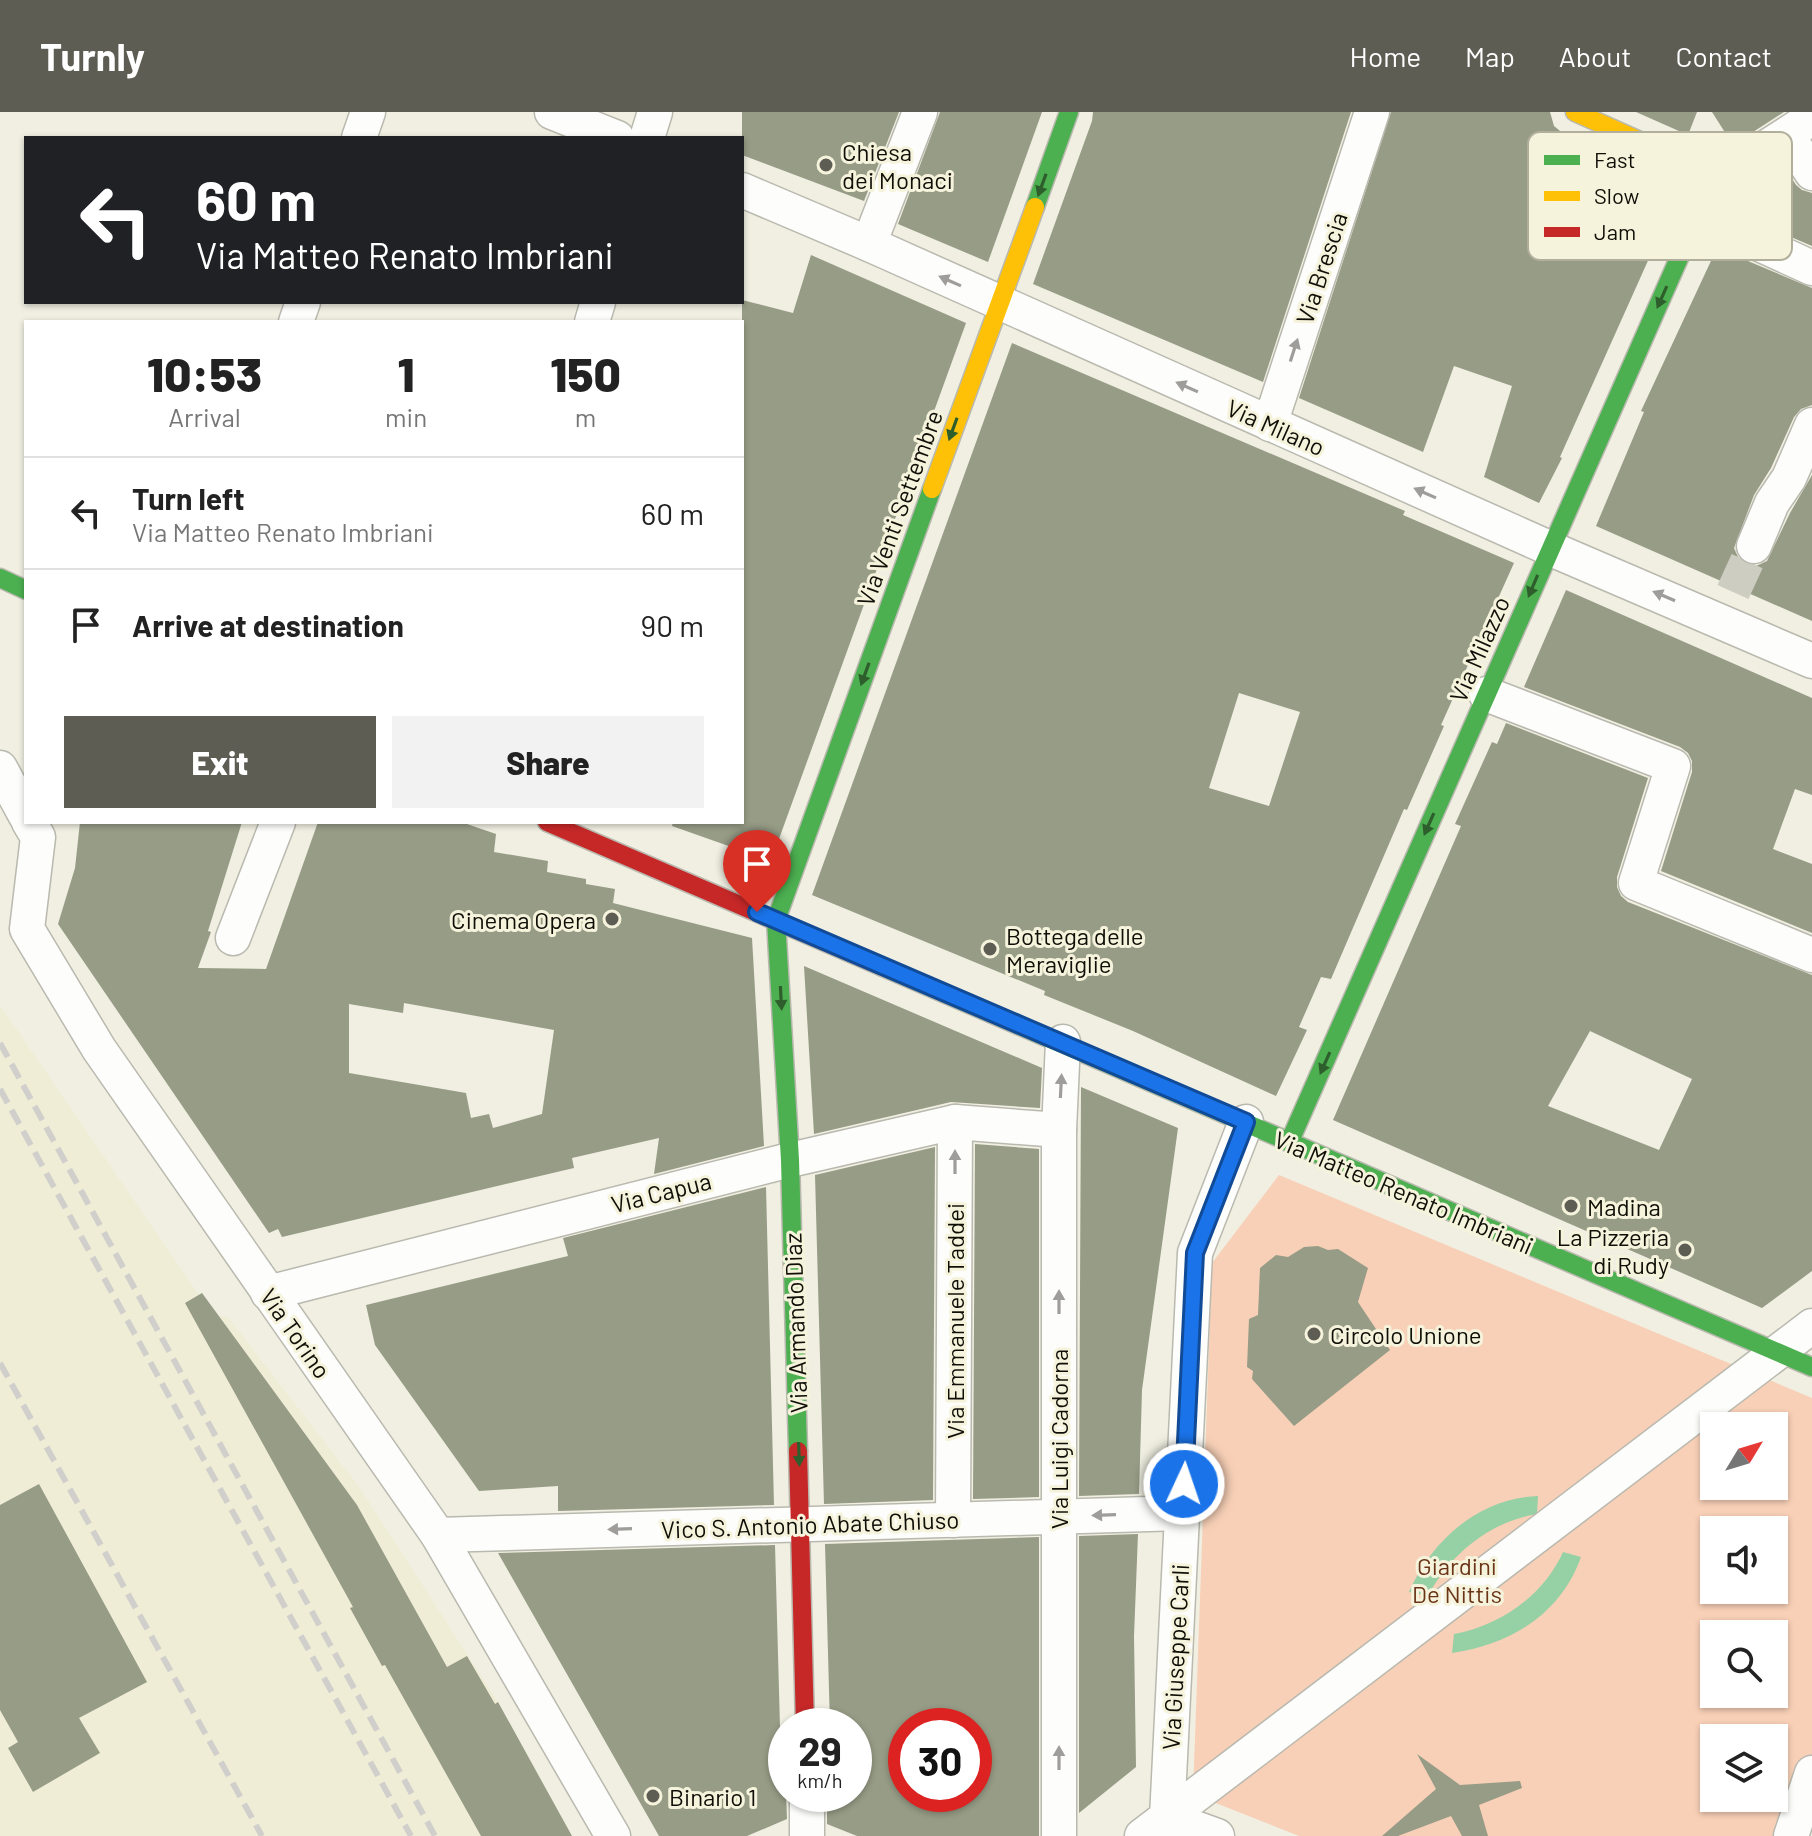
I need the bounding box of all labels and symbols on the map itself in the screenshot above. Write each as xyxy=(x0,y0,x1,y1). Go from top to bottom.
legend xyxy=(1528,132,1792,260)
place label: Chiesa dei Monaci xyxy=(842,137,953,194)
text: Fast xyxy=(1594,146,1636,172)
marker: Chiesa dei Monaci xyxy=(817,156,835,174)
one-way arrow xyxy=(1035,173,1048,197)
text: Slow xyxy=(1594,182,1639,208)
street label: Via Brescia xyxy=(1289,208,1353,328)
text: Jam xyxy=(1594,218,1636,244)
one-way arrow xyxy=(938,274,962,288)
one-way arrow xyxy=(1655,286,1668,309)
one-way arrow xyxy=(1289,338,1301,362)
one-way arrow xyxy=(1176,380,1199,394)
street label: Via Milano xyxy=(1222,393,1330,461)
street label: Via Venti Settembre xyxy=(850,406,948,610)
one-way arrow xyxy=(946,417,958,441)
one-way arrow xyxy=(1413,486,1437,500)
one-way arrow xyxy=(1526,574,1540,598)
one-way arrow xyxy=(1651,589,1675,602)
street label: Via Milazzo xyxy=(1443,592,1515,706)
one-way arrow xyxy=(858,662,870,686)
one-way arrow xyxy=(1422,813,1436,836)
pin xyxy=(723,830,791,912)
place label: Cinema Opera xyxy=(451,905,596,934)
marker: Cinema Opera xyxy=(603,910,621,928)
place label: Bottega delle Meraviglie xyxy=(1006,921,1144,978)
marker: Bottega delle Meraviglie xyxy=(981,940,999,958)
one-way arrow xyxy=(774,986,787,1011)
one-way arrow xyxy=(1318,1051,1331,1074)
one-way arrow xyxy=(1055,1073,1068,1098)
street label: Via Matteo Renato Imbriani xyxy=(1270,1124,1538,1260)
one-way arrow xyxy=(949,1149,961,1174)
street label: Via Capua xyxy=(608,1166,714,1218)
place label: Madina xyxy=(1587,1192,1661,1221)
marker: Madina xyxy=(1562,1197,1580,1215)
street label: Via Emmanuele Taddei xyxy=(940,1203,969,1439)
place label: La Pizzeria di Rudy xyxy=(1557,1222,1669,1279)
street label: Via Armando Diaz xyxy=(777,1232,813,1414)
marker: La Pizzeria di Rudy xyxy=(1676,1241,1694,1259)
street label: Via Torino xyxy=(255,1282,337,1384)
one-way arrow xyxy=(1053,1289,1065,1314)
place label: Circolo Unione xyxy=(1330,1320,1481,1349)
marker: Circolo Unione xyxy=(1305,1325,1323,1343)
street label: Via Luigi Cadorna xyxy=(1044,1349,1073,1529)
north arrow xyxy=(1700,1412,1788,1500)
one-way arrow xyxy=(793,1442,806,1467)
position arrow xyxy=(1142,1442,1226,1526)
street label: Vico S. Antonio Abate Chiuso xyxy=(660,1504,960,1544)
one-way arrow xyxy=(1091,1509,1116,1522)
one-way arrow xyxy=(607,1523,632,1536)
park label: Giardini De Nittis xyxy=(1412,1551,1502,1608)
street label: Via Giuseppe Carli xyxy=(1156,1563,1194,1751)
speed limit sign: 30 xyxy=(888,1708,992,1812)
one-way arrow xyxy=(1053,1745,1065,1770)
place label: Binario 1 xyxy=(669,1782,757,1811)
marker: Binario 1 xyxy=(644,1787,662,1805)

